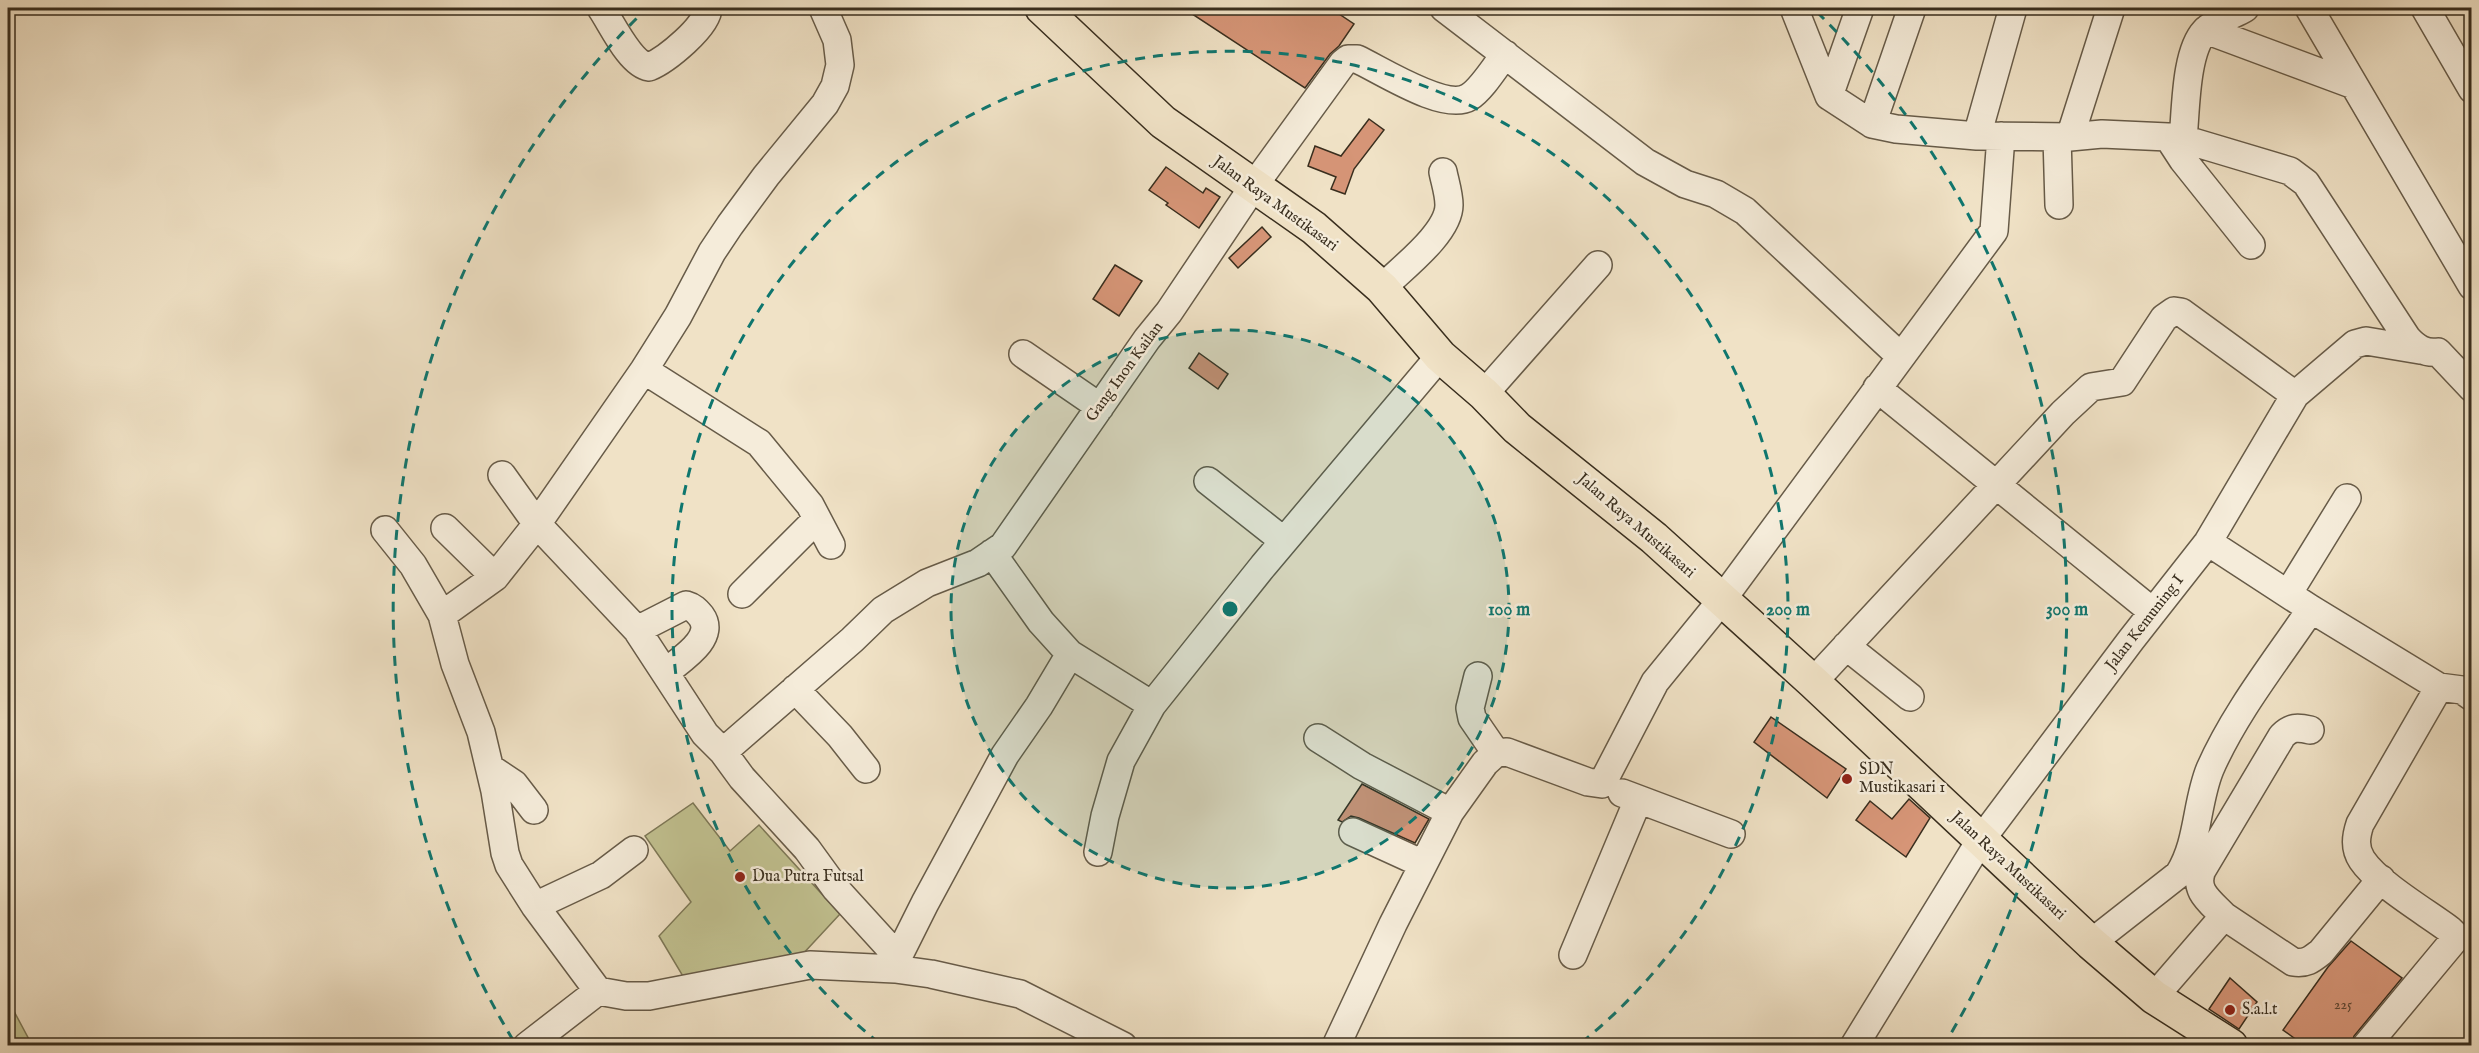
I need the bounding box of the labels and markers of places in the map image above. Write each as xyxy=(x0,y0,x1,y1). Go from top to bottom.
centre of rings xyxy=(1220,599,1240,619)
place label: SDN Mustikasari 1 xyxy=(1859,760,1945,798)
marker: SDN Mustikasari 1 xyxy=(1840,772,1854,786)
place label: Dua Putra Futsal xyxy=(752,867,864,887)
marker: Dua Putra Futsal xyxy=(733,870,747,884)
place label: S.a.l.t xyxy=(2242,1000,2278,1020)
marker: S.a.l.t xyxy=(2223,1003,2237,1017)

